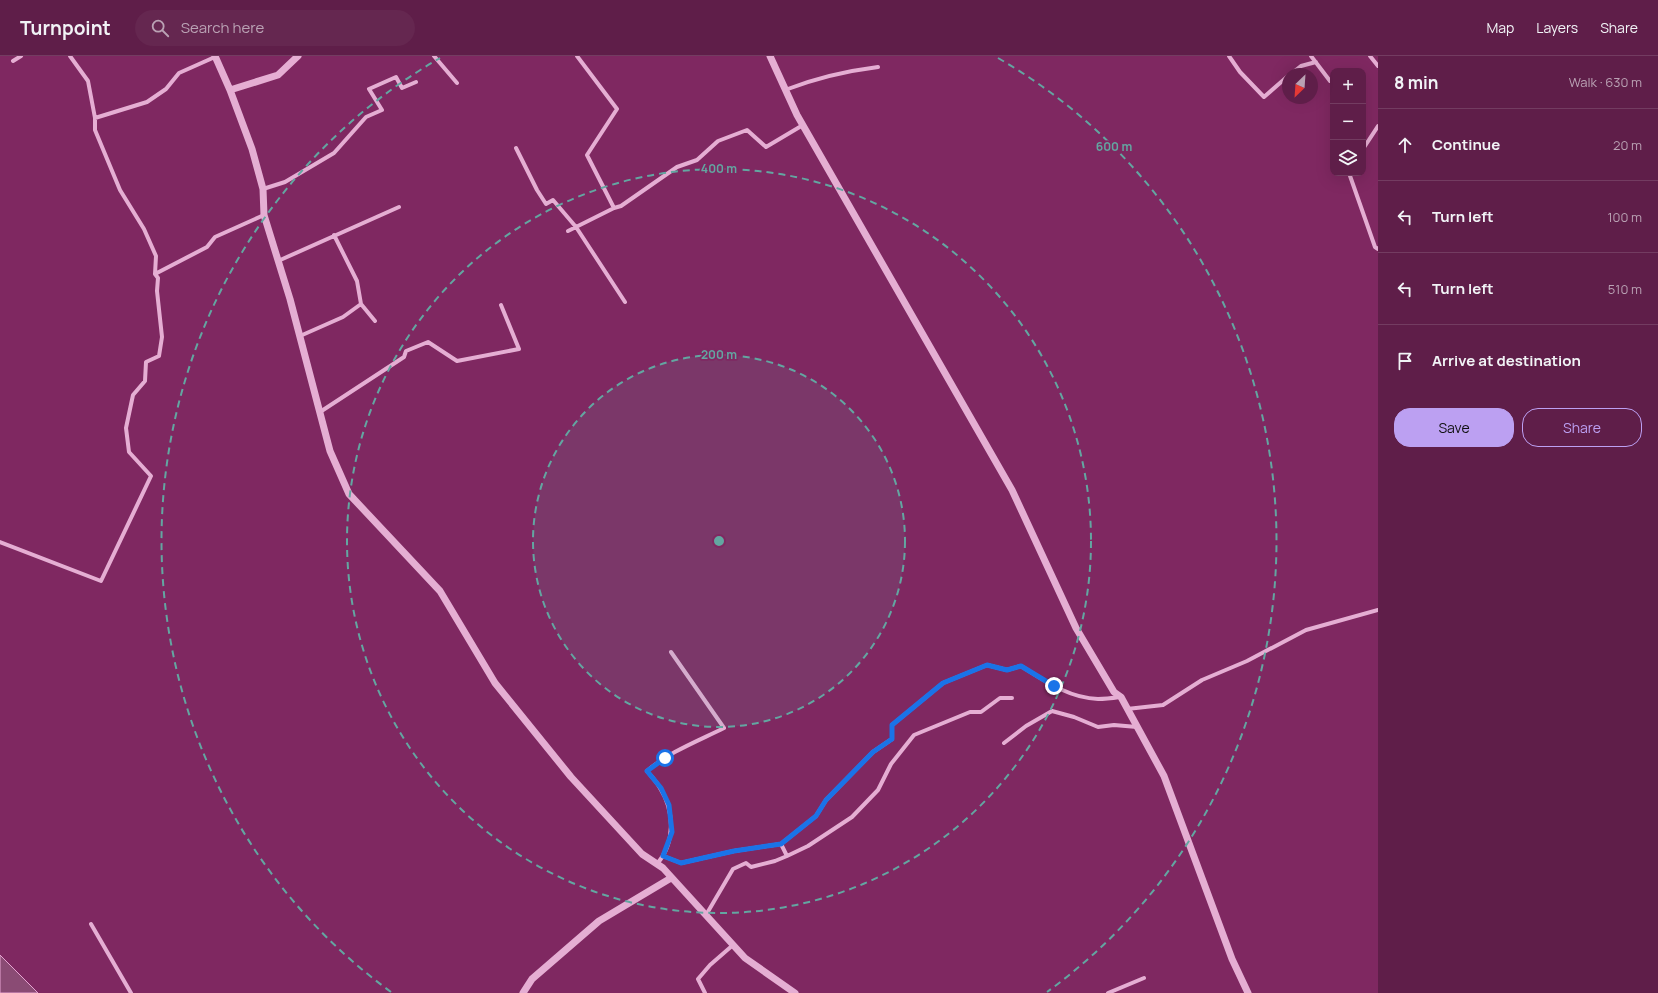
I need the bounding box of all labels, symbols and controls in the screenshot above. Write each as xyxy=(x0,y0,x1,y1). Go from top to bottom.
search box xyxy=(135,10,415,46)
text: Turnpoint xyxy=(20,15,111,41)
icon: search xyxy=(149,17,171,39)
text: Search here xyxy=(181,17,264,38)
text: Map xyxy=(1486,18,1514,37)
text: Layers xyxy=(1536,18,1578,37)
text: Share xyxy=(1600,18,1638,37)
north arrow xyxy=(1282,68,1318,104)
map controls xyxy=(1330,68,1366,176)
button: + xyxy=(1330,68,1366,104)
text: 8 min xyxy=(1394,71,1439,94)
text: Walk · 630 m xyxy=(1569,73,1642,91)
button: − xyxy=(1330,104,1366,140)
icon: ahead xyxy=(1394,134,1416,156)
text: Continue xyxy=(1432,134,1500,155)
text: 20 m xyxy=(1613,136,1642,154)
text: 600 m xyxy=(1096,138,1132,155)
button: layers xyxy=(1330,140,1366,176)
text: 400 m xyxy=(701,160,737,177)
icon: left xyxy=(1394,206,1416,228)
text: Turn left xyxy=(1432,206,1494,227)
text: 100 m xyxy=(1607,208,1642,226)
icon: left xyxy=(1394,278,1416,300)
text: Turn left xyxy=(1432,278,1494,299)
text: 510 m xyxy=(1608,280,1642,298)
text: 200 m xyxy=(701,346,737,363)
icon: arrive xyxy=(1394,350,1416,372)
text: Arrive at destination xyxy=(1432,350,1581,371)
button: Save xyxy=(1394,408,1514,447)
button: Share xyxy=(1522,408,1642,447)
centre of rings xyxy=(712,534,726,548)
route end xyxy=(1045,677,1063,695)
route start xyxy=(656,749,674,767)

